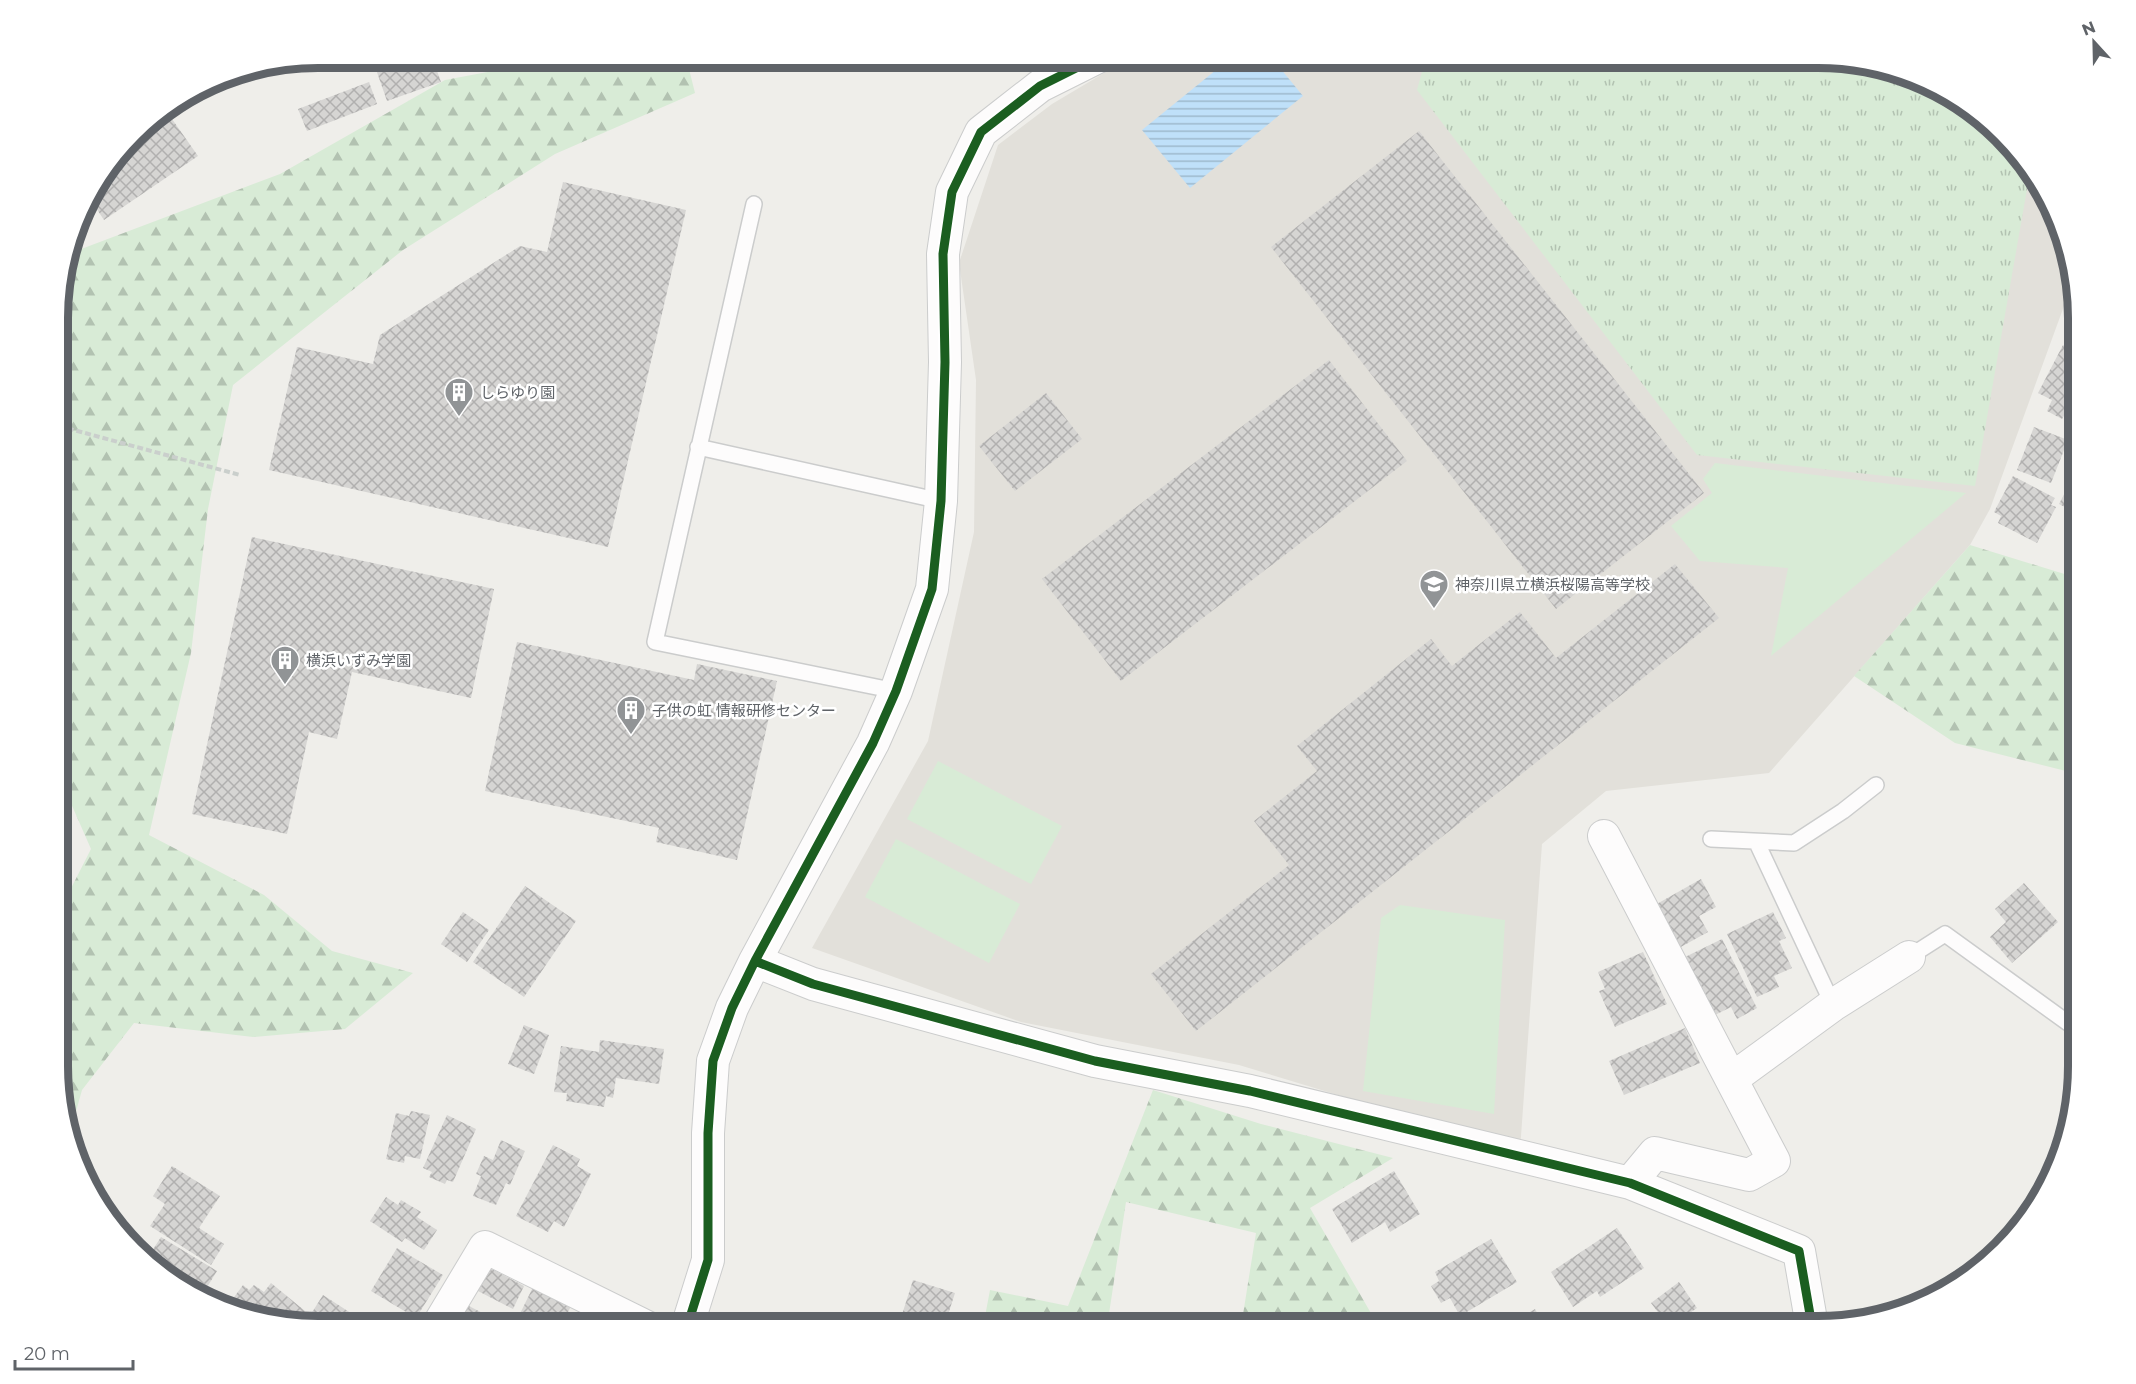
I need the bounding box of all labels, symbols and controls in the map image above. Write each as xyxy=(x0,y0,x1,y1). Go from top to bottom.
north arrow xyxy=(2064,12,2124,72)
text: N xyxy=(2079,17,2098,40)
building icon: しらゆり園 xyxy=(443,376,475,418)
place label: しらゆり園 xyxy=(480,383,555,402)
school or university icon: 神奈川県立横浜桜陽高等学校 xyxy=(1418,568,1450,610)
place label: 神奈川県立横浜桜陽高等学校 xyxy=(1455,575,1650,594)
building icon: 横浜いずみ学園 xyxy=(269,644,301,686)
place label: 横浜いずみ学園 xyxy=(306,651,411,670)
building icon: 子供の虹 情報研修センター xyxy=(615,694,647,736)
place label: 子供の虹 情報研修センター xyxy=(652,701,836,720)
scale bar xyxy=(15,1333,134,1371)
text: 20 m xyxy=(24,1343,70,1365)

